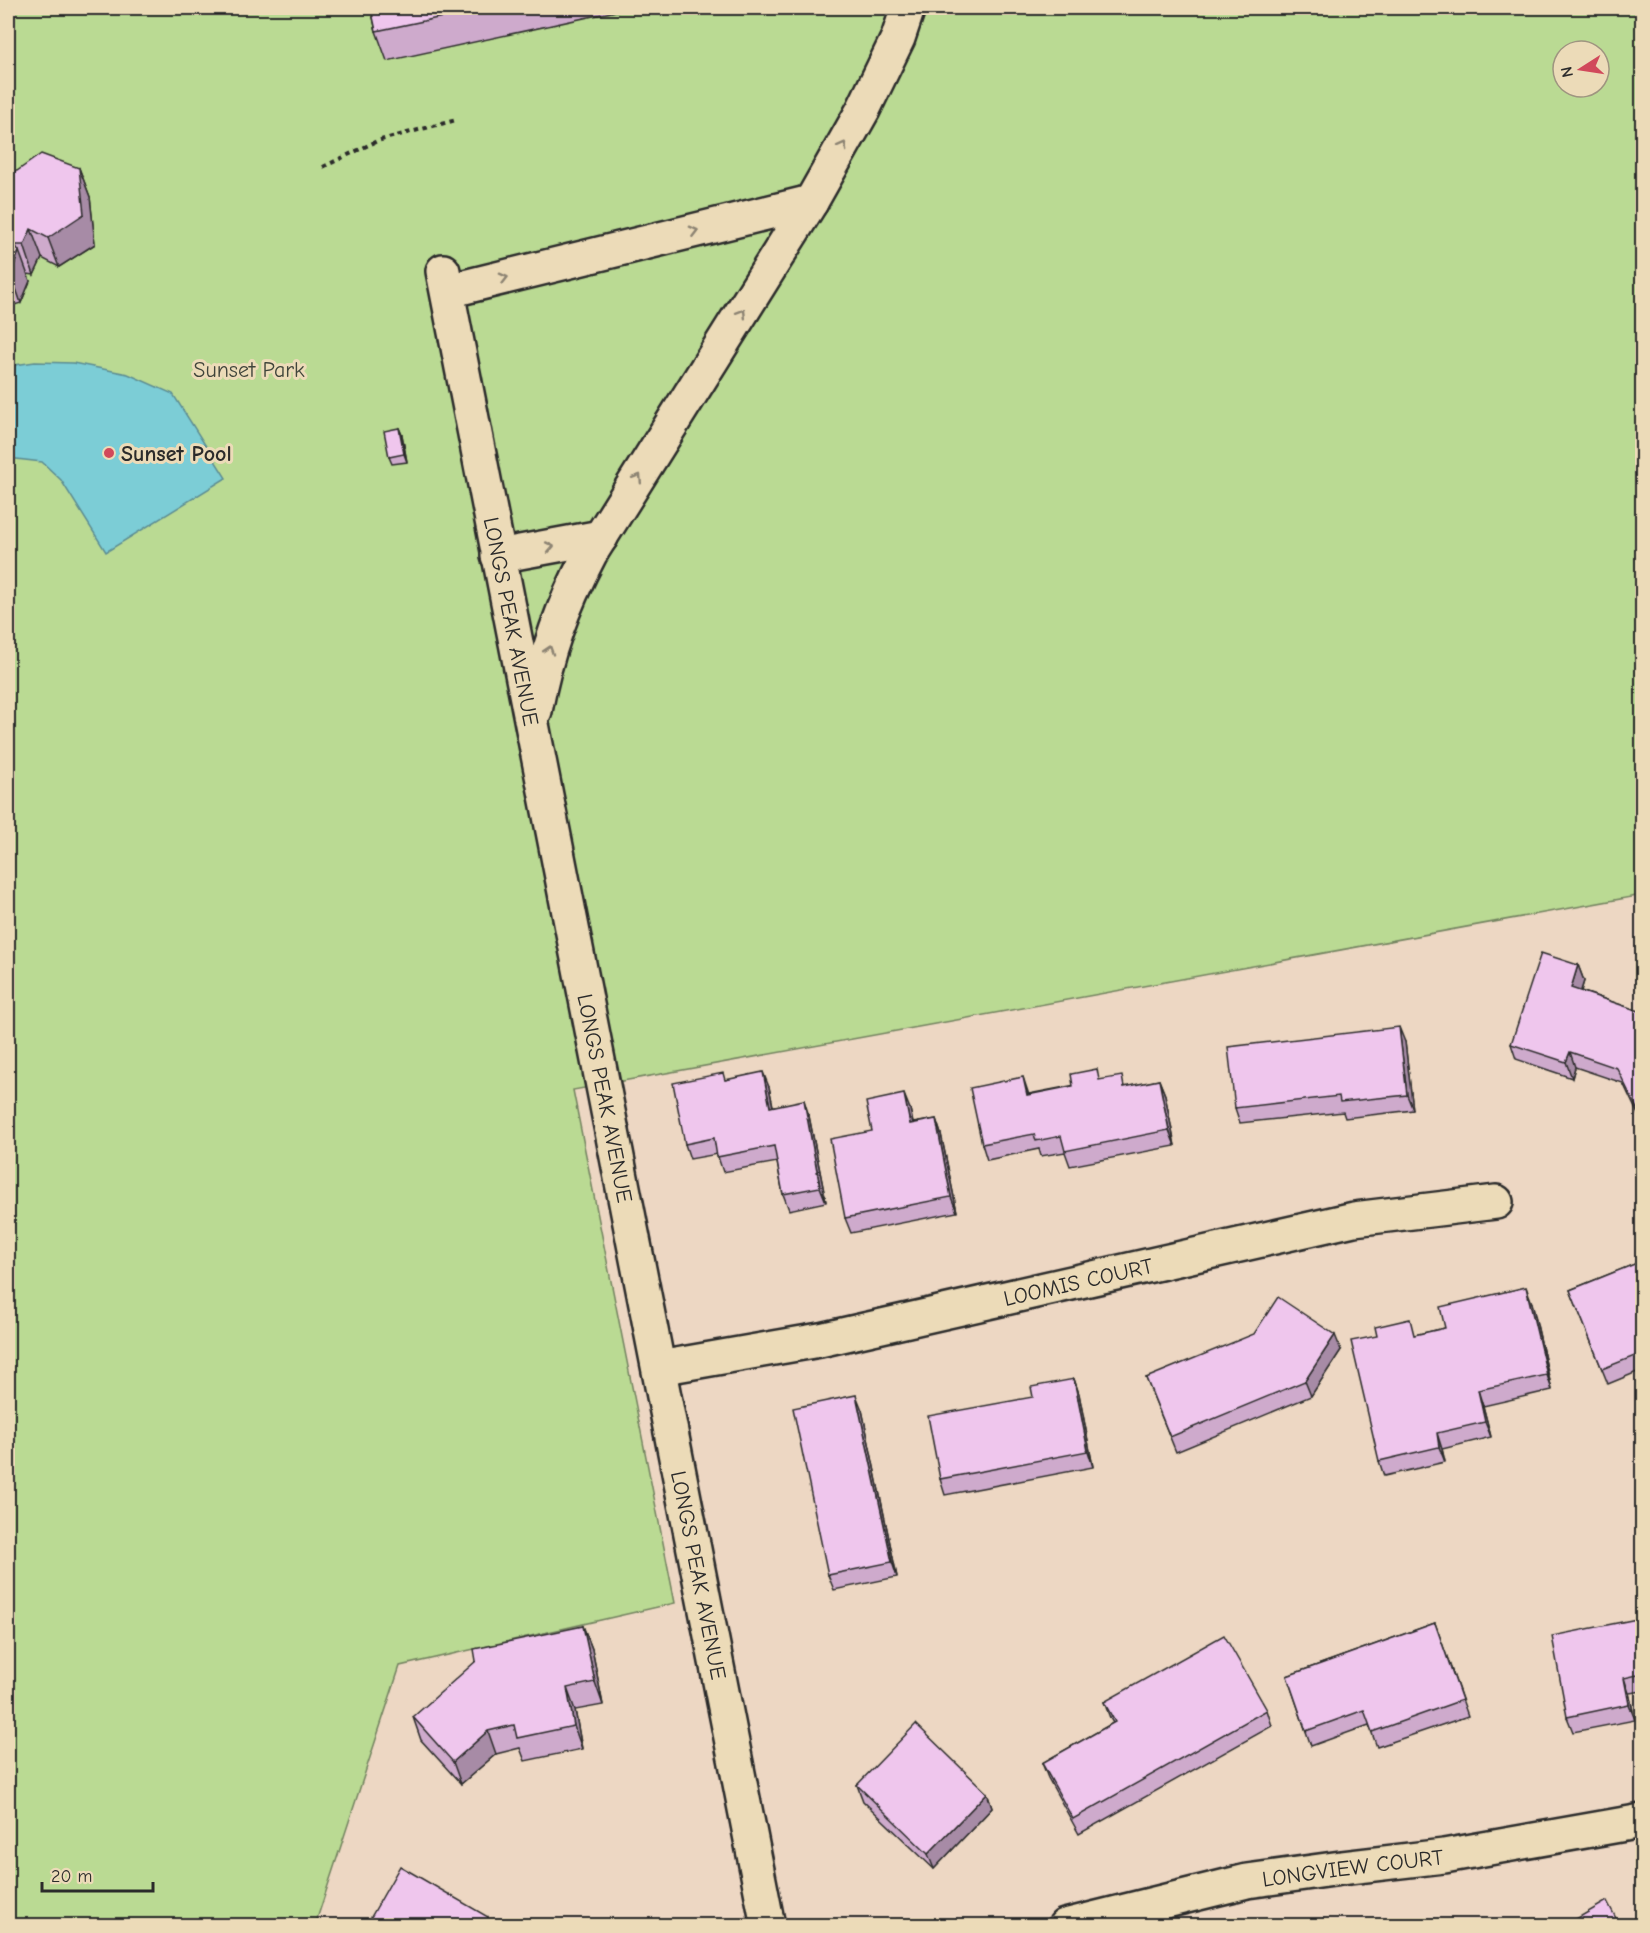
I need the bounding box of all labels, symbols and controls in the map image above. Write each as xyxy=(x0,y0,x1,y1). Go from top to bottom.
north arrow xyxy=(1551,39,1611,99)
text: N xyxy=(1557,65,1577,79)
one-way arrow xyxy=(836,142,847,152)
one-way arrow xyxy=(689,226,699,239)
one-way arrow xyxy=(499,272,509,285)
one-way arrow xyxy=(734,308,745,319)
park label: Sunset Park xyxy=(193,357,305,383)
place label: Sunset Pool xyxy=(121,441,232,467)
marker: Sunset Pool xyxy=(102,446,116,460)
one-way arrow xyxy=(631,474,642,485)
street label: LONGS PEAK AVENUE xyxy=(478,515,544,728)
one-way arrow xyxy=(545,541,554,553)
one-way arrow xyxy=(541,645,554,656)
street label: LONGS PEAK AVENUE xyxy=(571,992,638,1205)
street label: LOOMIS COURT xyxy=(1001,1253,1156,1312)
street label: LONGS PEAK AVENUE xyxy=(665,1469,731,1682)
street label: LONGVIEW COURT xyxy=(1261,1844,1445,1893)
scale bar xyxy=(42,1855,153,1893)
text: 20 m xyxy=(51,1866,92,1887)

